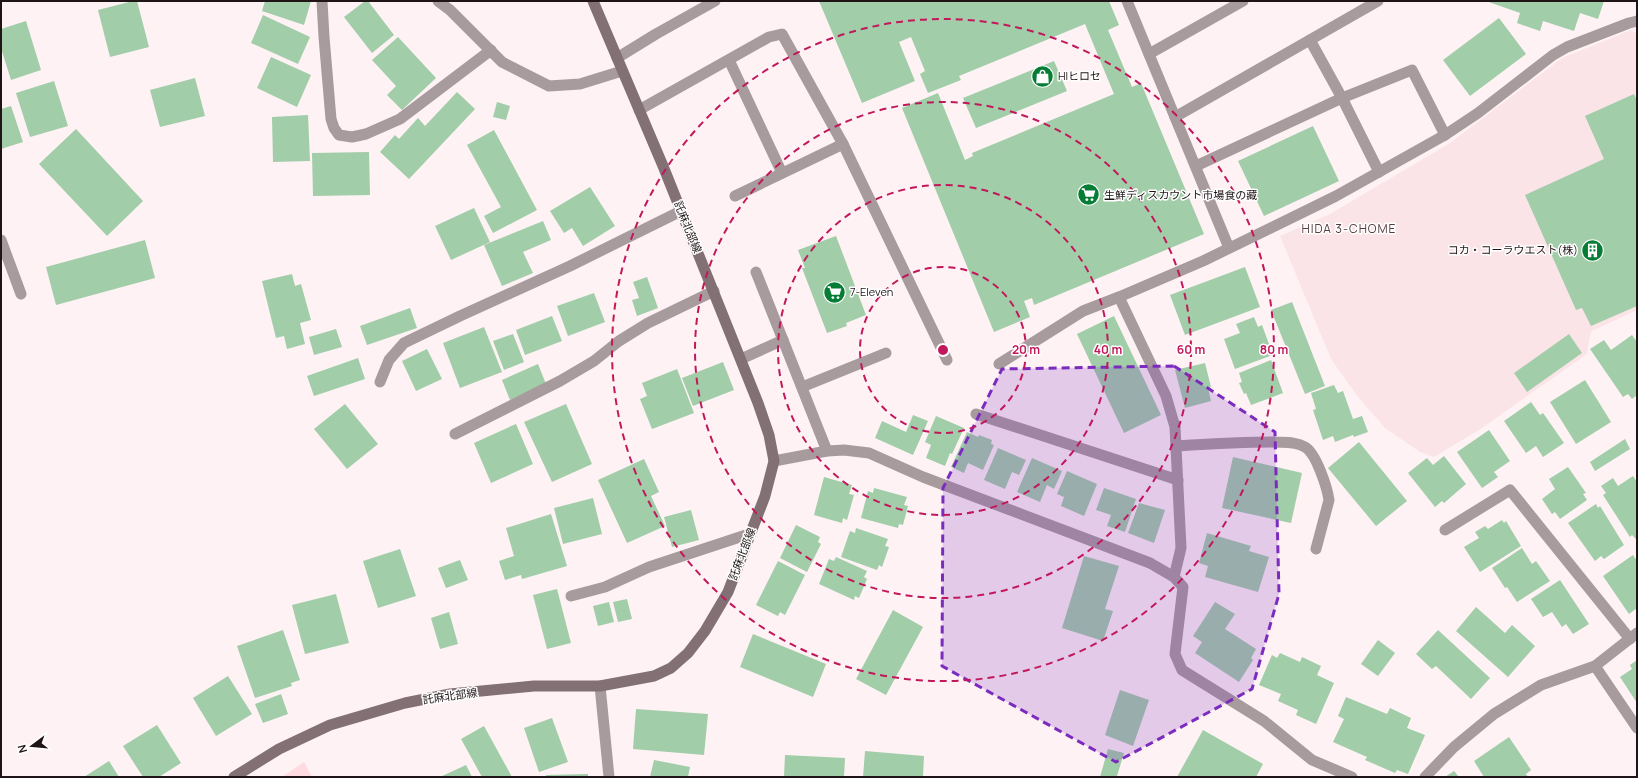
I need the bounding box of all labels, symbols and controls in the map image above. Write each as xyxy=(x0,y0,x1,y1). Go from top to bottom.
shop icon: HIヒロセ xyxy=(1029,63,1055,89)
place label: HIヒロセ xyxy=(1058,68,1101,83)
supermarket icon: 生鮮ディスカウント市場食の藏 xyxy=(1076,182,1102,208)
place label: 生鮮ディスカウント市場食の藏 xyxy=(1104,187,1257,202)
street label: 託麻北部線 xyxy=(671,199,706,255)
district label: HIDA 3-CHOME xyxy=(1302,220,1396,237)
building icon: コカ・コーラウエスト(株) xyxy=(1580,237,1606,263)
place label: コカ・コーラウエスト(株) xyxy=(1448,242,1578,257)
supermarket icon: 7-Eleven xyxy=(821,279,847,305)
place label: 7-Eleven xyxy=(850,284,893,299)
text: 20 m xyxy=(1012,341,1040,358)
text: 40 m xyxy=(1094,341,1122,358)
text: 60 m xyxy=(1177,341,1205,358)
text: 80 m xyxy=(1260,341,1288,358)
centre of rings xyxy=(936,343,950,357)
street label: 託麻北部線 xyxy=(725,525,758,582)
street label: 託麻北部線 xyxy=(422,684,478,707)
north arrow xyxy=(12,726,52,766)
text: N xyxy=(14,743,30,755)

